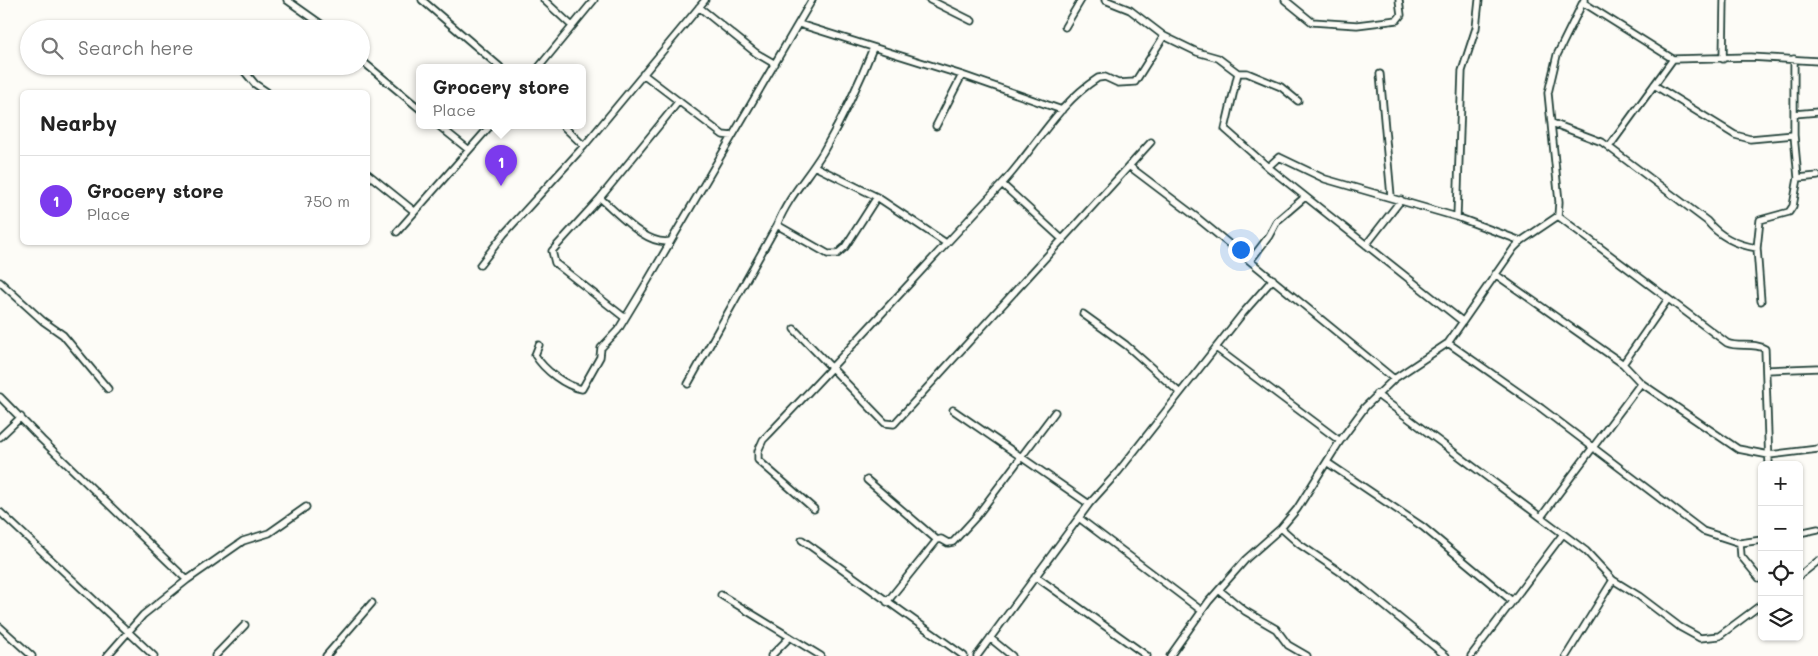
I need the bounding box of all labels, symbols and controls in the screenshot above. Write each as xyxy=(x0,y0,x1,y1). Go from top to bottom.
search box xyxy=(20,20,370,75)
icon: search xyxy=(38,34,66,62)
text: Search here xyxy=(78,35,194,60)
popup xyxy=(416,64,586,129)
text: Grocery store xyxy=(433,74,569,99)
text: Place xyxy=(433,99,476,120)
text: Nearby xyxy=(40,109,117,136)
pin: 1 xyxy=(485,145,517,186)
text: Grocery store xyxy=(87,178,224,203)
text: 1 xyxy=(52,190,60,211)
text: 750 m xyxy=(304,190,350,211)
text: Place xyxy=(87,203,130,224)
your location xyxy=(1228,237,1254,263)
map controls xyxy=(1758,461,1803,641)
button: + xyxy=(1758,461,1803,506)
button: − xyxy=(1758,506,1803,551)
button: locate xyxy=(1758,551,1803,596)
button: layers xyxy=(1758,596,1803,641)

